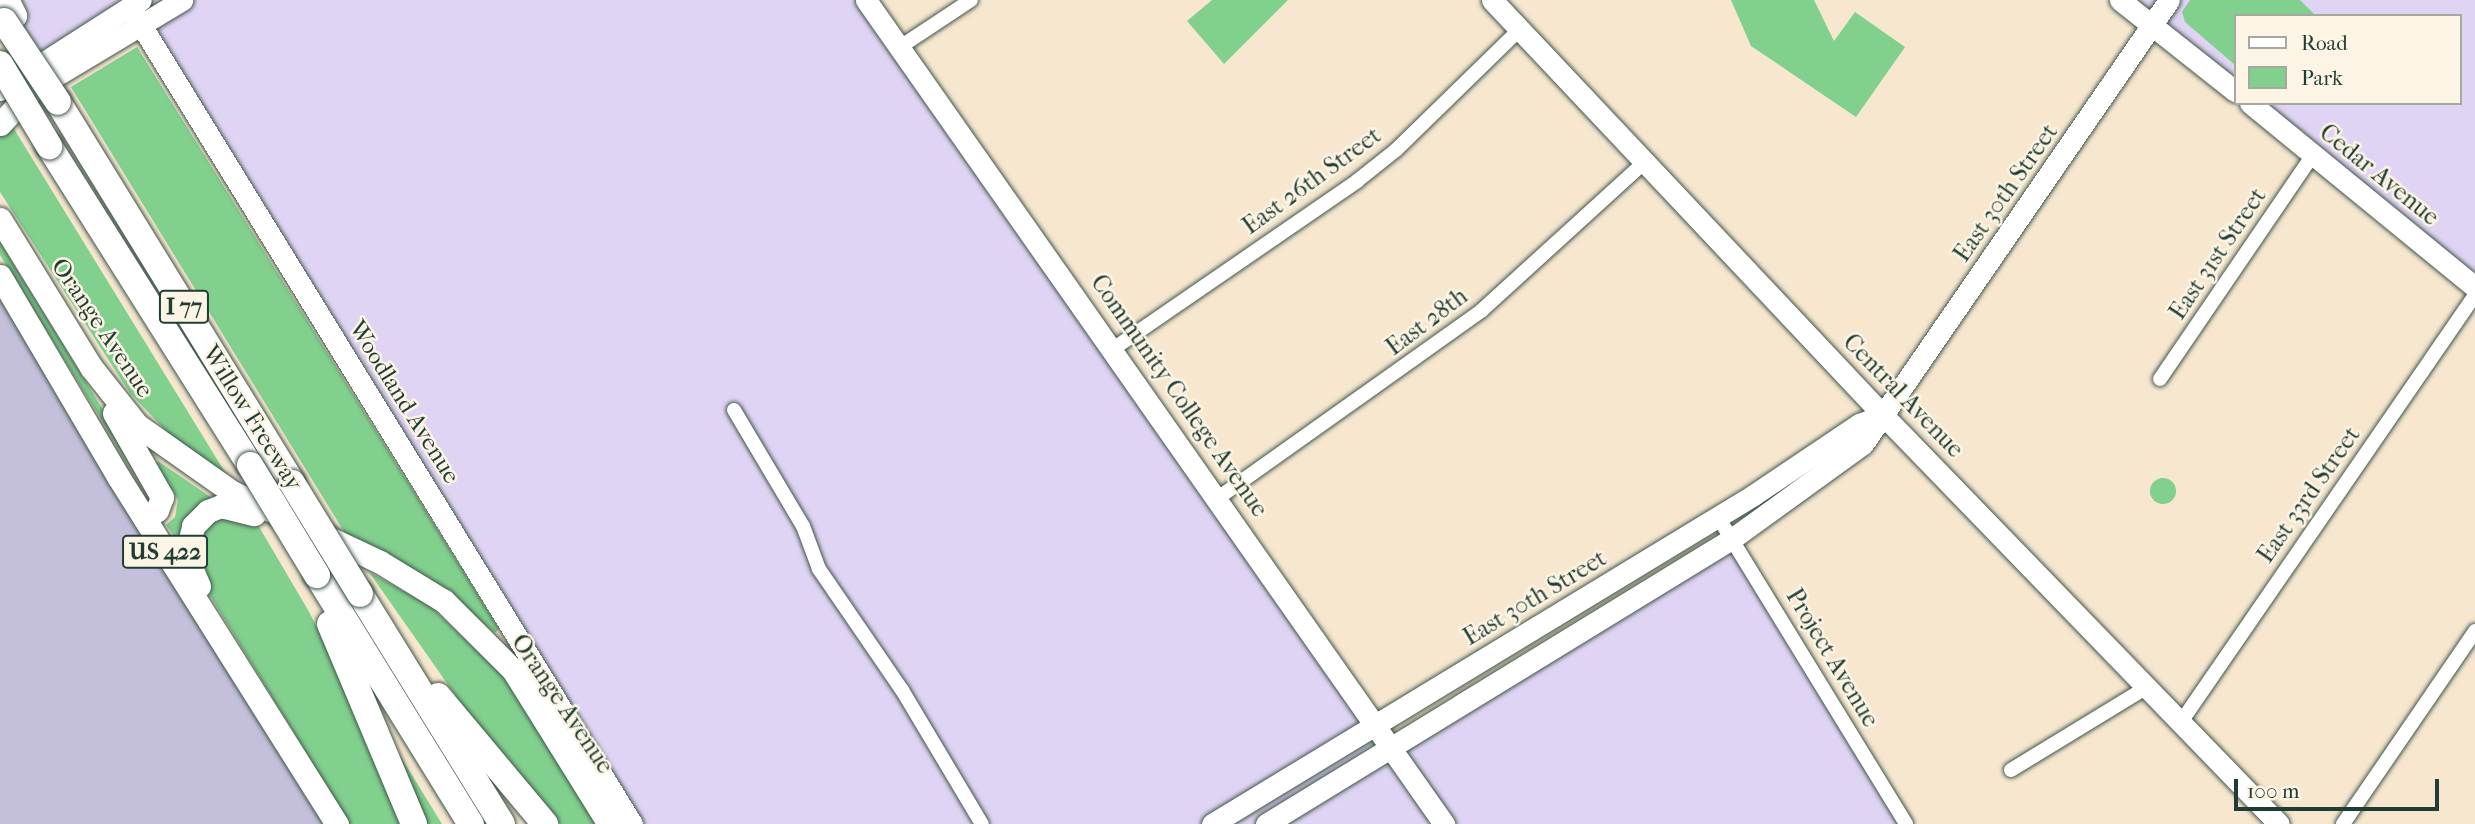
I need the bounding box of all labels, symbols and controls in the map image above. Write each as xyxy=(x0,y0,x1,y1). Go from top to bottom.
legend xyxy=(2234,14,2461,105)
text: Road xyxy=(2301,31,2348,55)
text: Park xyxy=(2301,66,2343,90)
street label: East 30th Street xyxy=(1948,118,2064,268)
street label: Cedar Avenue xyxy=(2314,118,2444,232)
street label: East 26th Street xyxy=(1237,121,1387,241)
street label: East 31st Street xyxy=(2163,183,2273,325)
street label: Orange Avenue xyxy=(45,253,159,403)
street label: Community College Avenue xyxy=(1084,269,1274,523)
street label: East 28th xyxy=(1380,282,1474,362)
road number: I 77 xyxy=(158,288,210,326)
street label: Woodland Avenue xyxy=(342,315,466,489)
street label: Central Avenue xyxy=(1837,328,1969,464)
street label: Willow Freeway xyxy=(196,340,308,496)
street label: East 33rd Street xyxy=(2251,421,2367,569)
road number: US 422 xyxy=(121,532,209,572)
street label: East 30th Street xyxy=(1458,544,1612,652)
street label: Project Avenue xyxy=(1779,584,1885,732)
street label: Orange Avenue xyxy=(505,629,619,779)
scale bar xyxy=(2237,764,2442,808)
text: 100 m xyxy=(2247,779,2300,803)

